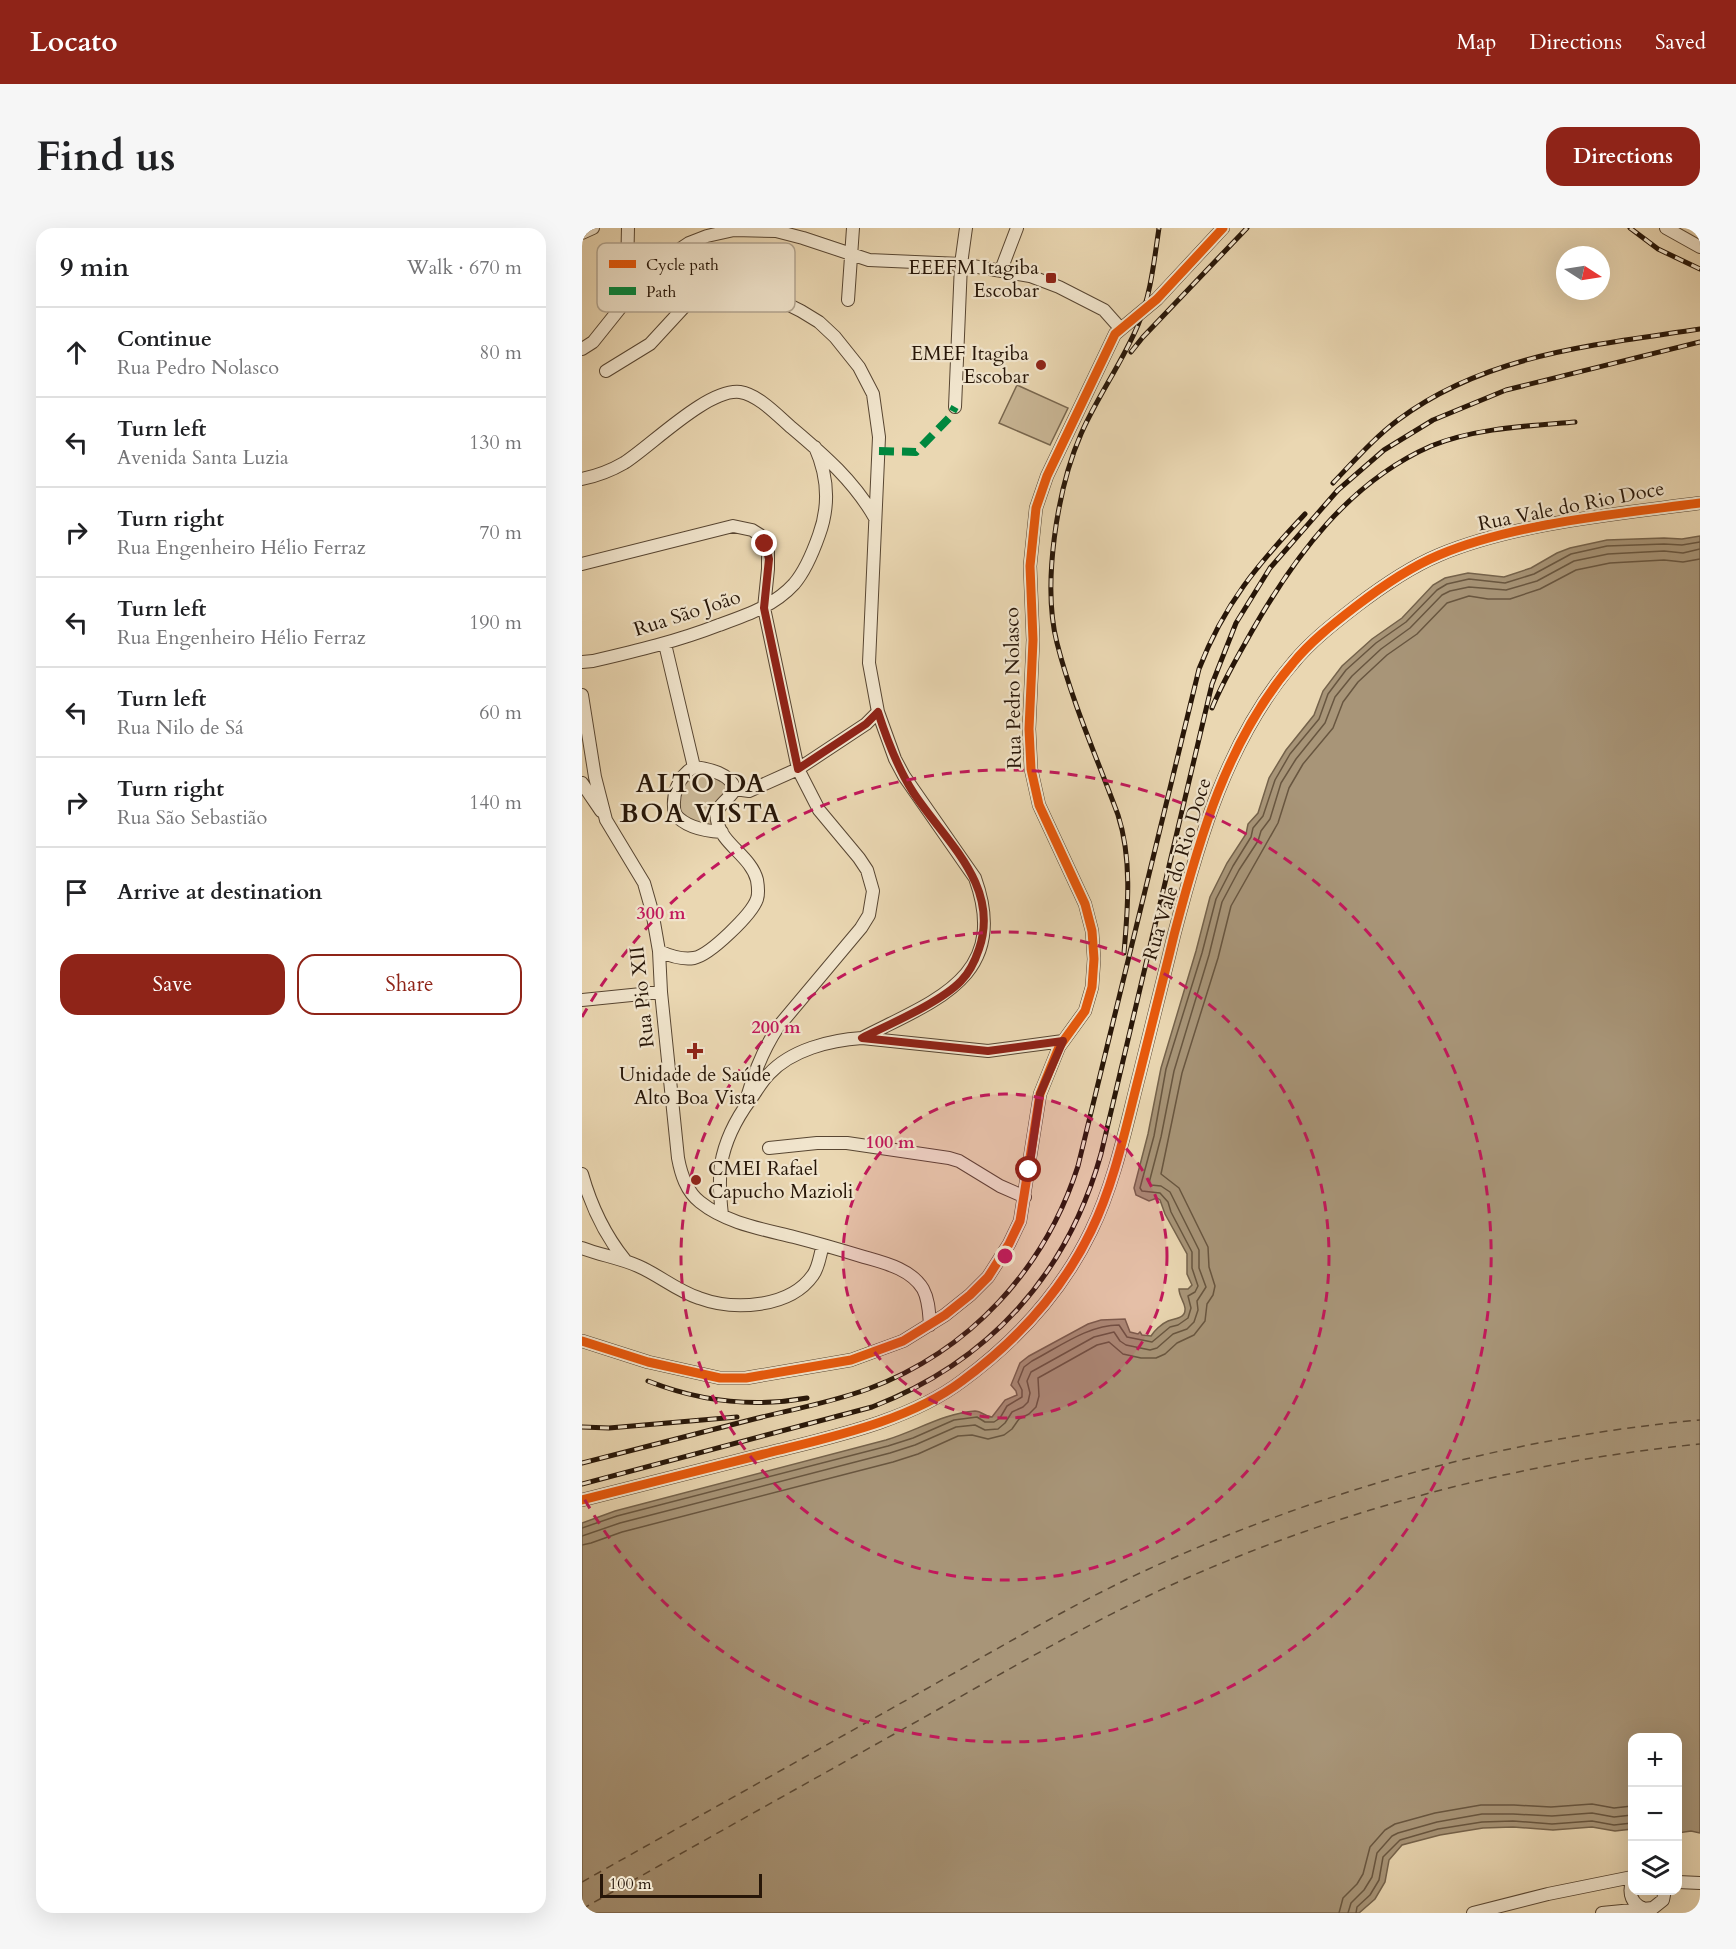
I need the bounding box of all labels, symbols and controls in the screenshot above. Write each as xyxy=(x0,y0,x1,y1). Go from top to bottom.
text: Locato xyxy=(30,23,118,61)
text: Map xyxy=(1456,28,1496,57)
text: Directions xyxy=(1529,28,1622,57)
text: Saved xyxy=(1655,28,1706,57)
button: Directions xyxy=(1546,127,1700,186)
text: Find us xyxy=(36,128,176,185)
legend xyxy=(597,243,795,312)
north arrow xyxy=(1556,246,1610,300)
text: 9 min xyxy=(60,250,129,285)
text: Walk · 670 m xyxy=(407,254,522,281)
text: Cycle path xyxy=(646,254,719,276)
place label: EEEFM Itagiba Escobar xyxy=(908,254,1040,304)
marker: EEEFM Itagiba Escobar xyxy=(1044,271,1058,285)
text: Path xyxy=(646,281,676,303)
text: Continue xyxy=(117,324,212,354)
icon: ahead xyxy=(60,336,93,369)
text: 80 m xyxy=(479,339,522,366)
place label: EMEF Itagiba Escobar xyxy=(911,340,1030,390)
text: Rua Pedro Nolasco xyxy=(117,354,279,381)
marker: EMEF Itagiba Escobar xyxy=(1034,358,1048,372)
text: Turn left xyxy=(117,414,206,444)
icon: left xyxy=(60,426,93,459)
text: 130 m xyxy=(469,429,522,456)
text: Avenida Santa Luzia xyxy=(117,444,289,471)
street label: Rua Vale do Rio Doce xyxy=(1475,475,1667,537)
text: Turn right xyxy=(117,504,224,534)
icon: right xyxy=(60,516,93,549)
text: 70 m xyxy=(479,519,522,546)
route end xyxy=(751,530,777,556)
text: Rua Engenheiro Hélio Ferraz xyxy=(117,534,366,561)
street label: Rua São João xyxy=(630,583,744,643)
text: Turn left xyxy=(117,594,206,624)
icon: left xyxy=(60,606,93,639)
street label: Rua Pedro Nolasco xyxy=(998,607,1028,769)
text: 190 m xyxy=(469,609,522,636)
text: Rua Engenheiro Hélio Ferraz xyxy=(117,624,366,651)
text: Turn left xyxy=(117,684,206,714)
icon: left xyxy=(60,696,93,729)
text: 60 m xyxy=(479,699,522,726)
text: Rua Nilo de Sá xyxy=(117,714,244,741)
district label: ALTO DA BOA VISTA xyxy=(620,766,782,831)
text: Turn right xyxy=(117,774,224,804)
street label: Rua Vale do Rio Doce xyxy=(1136,774,1218,964)
icon: right xyxy=(60,786,93,819)
text: 140 m xyxy=(469,789,522,816)
text: Rua São Sebastião xyxy=(117,804,267,831)
icon: arrive xyxy=(60,876,93,909)
text: Arrive at destination xyxy=(117,877,322,907)
text: 300 m xyxy=(636,901,686,926)
street label: Rua Pio XII xyxy=(623,945,661,1049)
button: Save xyxy=(60,954,285,1015)
button: Share xyxy=(297,954,522,1015)
text: 200 m xyxy=(751,1015,801,1040)
marker: Unidade de Saúde Alto Boa Vista xyxy=(686,1042,704,1060)
place label: Unidade de Saúde Alto Boa Vista xyxy=(619,1061,771,1111)
text: 100 m xyxy=(865,1130,915,1155)
place label: CMEI Rafael Capucho Mazioli xyxy=(708,1155,854,1205)
route start xyxy=(1015,1156,1041,1182)
marker: CMEI Rafael Capucho Mazioli xyxy=(689,1173,703,1187)
centre of rings xyxy=(995,1246,1015,1266)
map controls xyxy=(1628,1733,1682,1895)
button: + xyxy=(1628,1733,1682,1787)
button: − xyxy=(1628,1787,1682,1841)
button: layers xyxy=(1628,1841,1682,1895)
scale bar xyxy=(600,1871,762,1898)
text: 100 m xyxy=(609,1873,651,1895)

